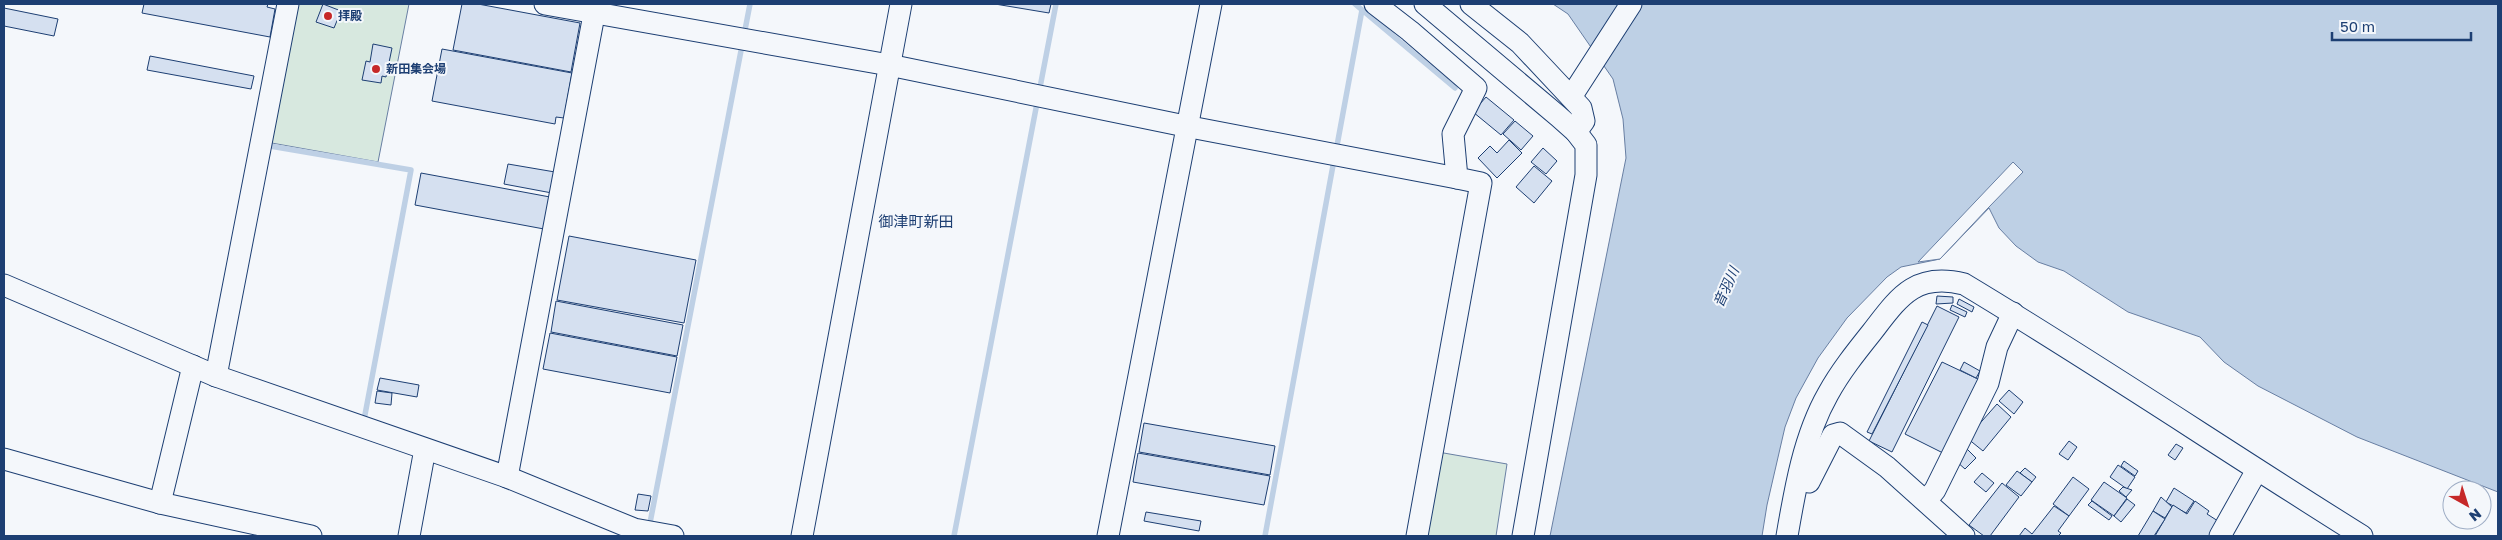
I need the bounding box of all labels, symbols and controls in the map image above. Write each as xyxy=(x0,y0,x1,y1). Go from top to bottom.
place label: 拝殿 xyxy=(338,8,362,23)
marker: 拝殿 xyxy=(322,10,334,22)
scale bar xyxy=(2332,10,2471,42)
text: 50 m xyxy=(2340,17,2375,35)
place label: 新田集会場 xyxy=(386,61,446,76)
marker: 新田集会場 xyxy=(370,63,382,75)
district label: 御津町新田 xyxy=(878,212,954,230)
water label: 音羽川 xyxy=(1709,262,1743,309)
north arrow xyxy=(2442,480,2492,530)
text: N xyxy=(2466,506,2485,525)

